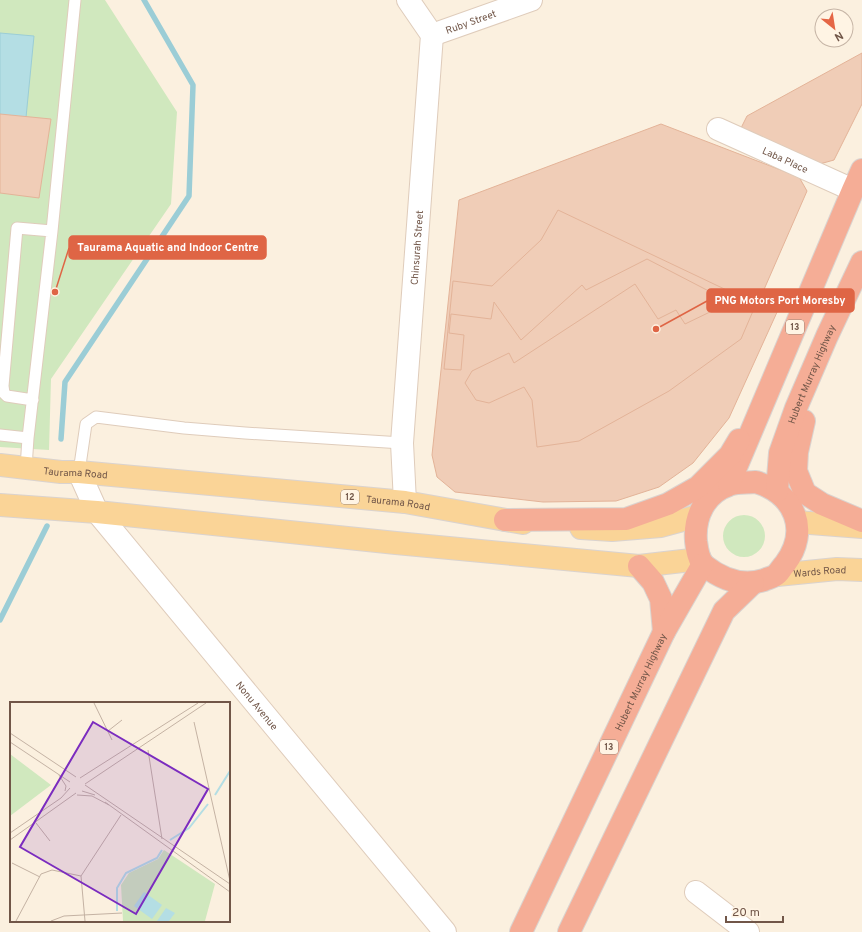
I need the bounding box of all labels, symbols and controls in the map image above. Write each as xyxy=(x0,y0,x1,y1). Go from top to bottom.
street label: Ruby Street xyxy=(444,8,498,38)
north arrow xyxy=(814,8,854,48)
text: N xyxy=(832,28,845,44)
street label: Laba Place xyxy=(760,145,810,177)
street label: Chinsurah Street xyxy=(409,210,427,286)
callout: Taurama Aquatic and Indoor Centre xyxy=(69,236,266,259)
text: Taurama Aquatic and Indoor Centre xyxy=(77,241,259,255)
callout: PNG Motors Port Moresby xyxy=(707,289,854,312)
text: PNG Motors Port Moresby xyxy=(714,294,846,308)
road number: 13 xyxy=(786,320,804,334)
street label: Hubert Murray Highway xyxy=(786,323,839,426)
street label: Taurama Road xyxy=(43,465,108,483)
road number: 12 xyxy=(341,490,359,504)
street label: Taurama Road xyxy=(365,493,431,514)
street label: Wards Road xyxy=(793,564,846,581)
street label: Hubert Murray Highway xyxy=(613,632,670,734)
street label: Nonu Avenue xyxy=(232,679,280,733)
inset map xyxy=(10,702,230,922)
road number: 13 xyxy=(600,740,618,754)
scale bar xyxy=(726,898,783,924)
text: 20 m xyxy=(732,905,760,921)

